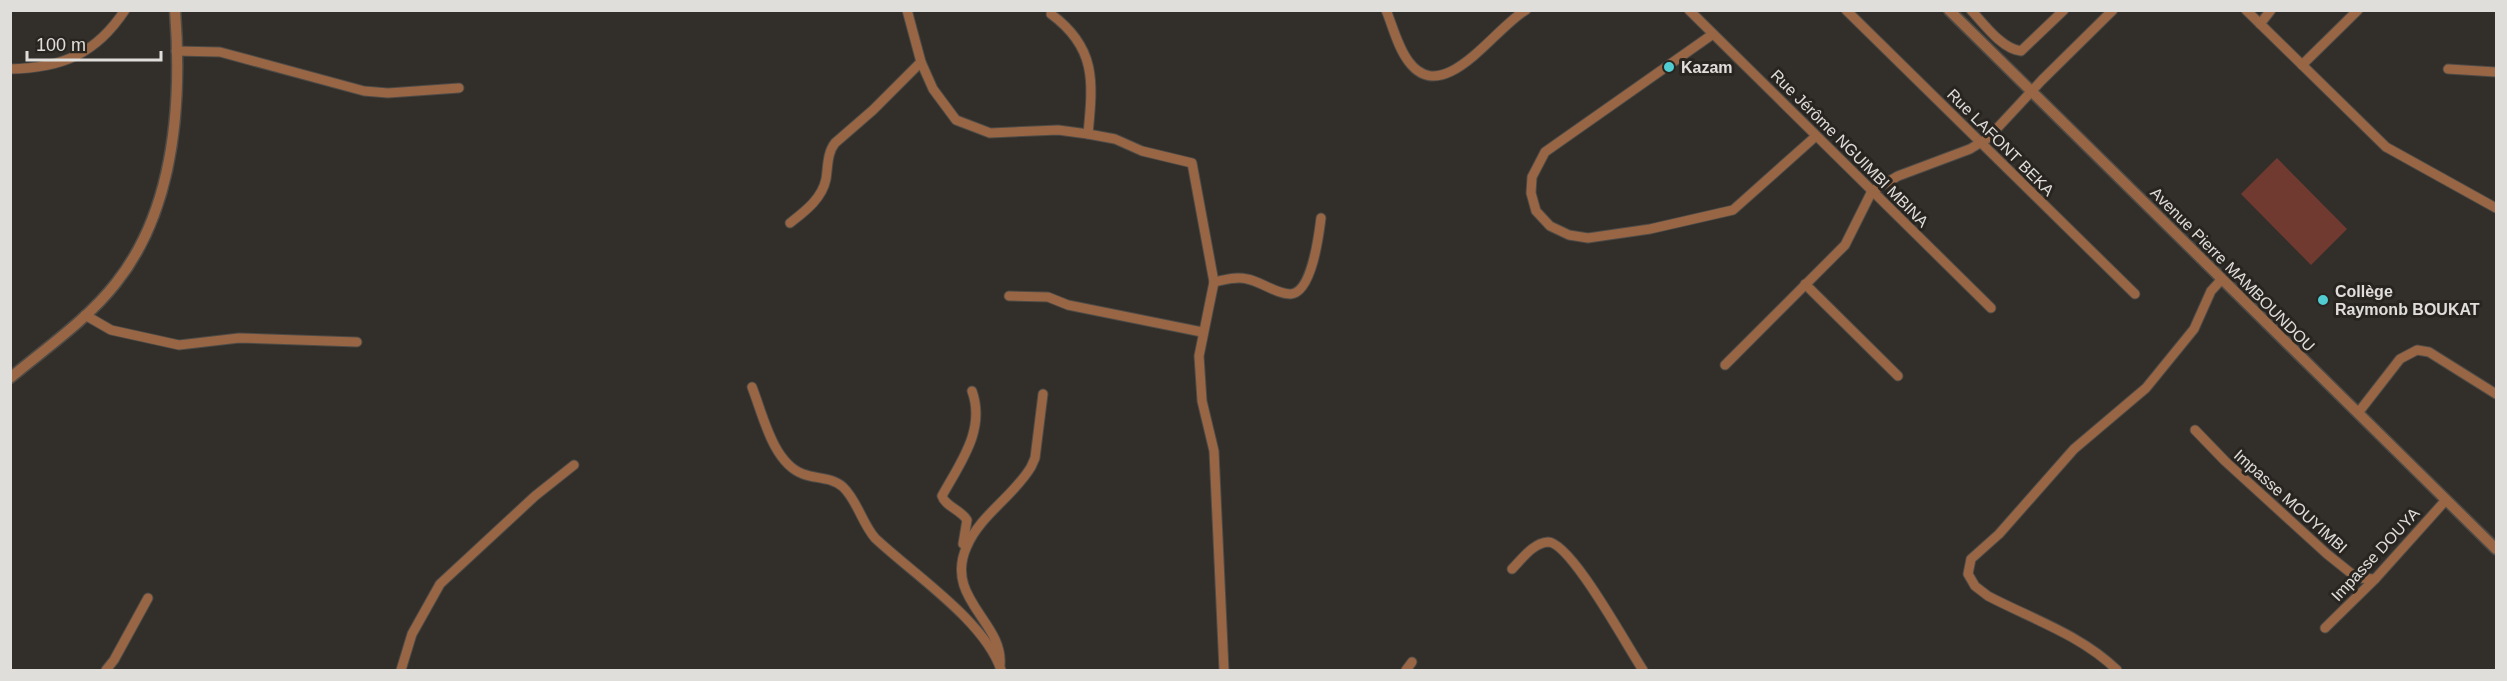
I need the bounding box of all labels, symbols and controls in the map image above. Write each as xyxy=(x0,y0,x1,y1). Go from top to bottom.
scale bar xyxy=(27,24,160,62)
text: 100 m xyxy=(36,35,86,55)
place label: Kazam xyxy=(1681,59,1733,76)
marker: Kazam xyxy=(1662,60,1676,74)
street label: Rue Jérôme NGUIMBI MBINA xyxy=(1768,66,1932,231)
street label: Rue LAFONT BEKA xyxy=(1944,86,2058,199)
street label: Avenue Pierre MAMBOUNDOU xyxy=(2147,184,2318,355)
place label: Collège Raymonb BOUKAT xyxy=(2335,283,2480,318)
marker: Collège Raymonb BOUKAT xyxy=(2316,293,2330,307)
street label: Impasse MOUYIMBI xyxy=(2231,446,2351,556)
street label: Impasse DOUYA xyxy=(2328,504,2423,604)

